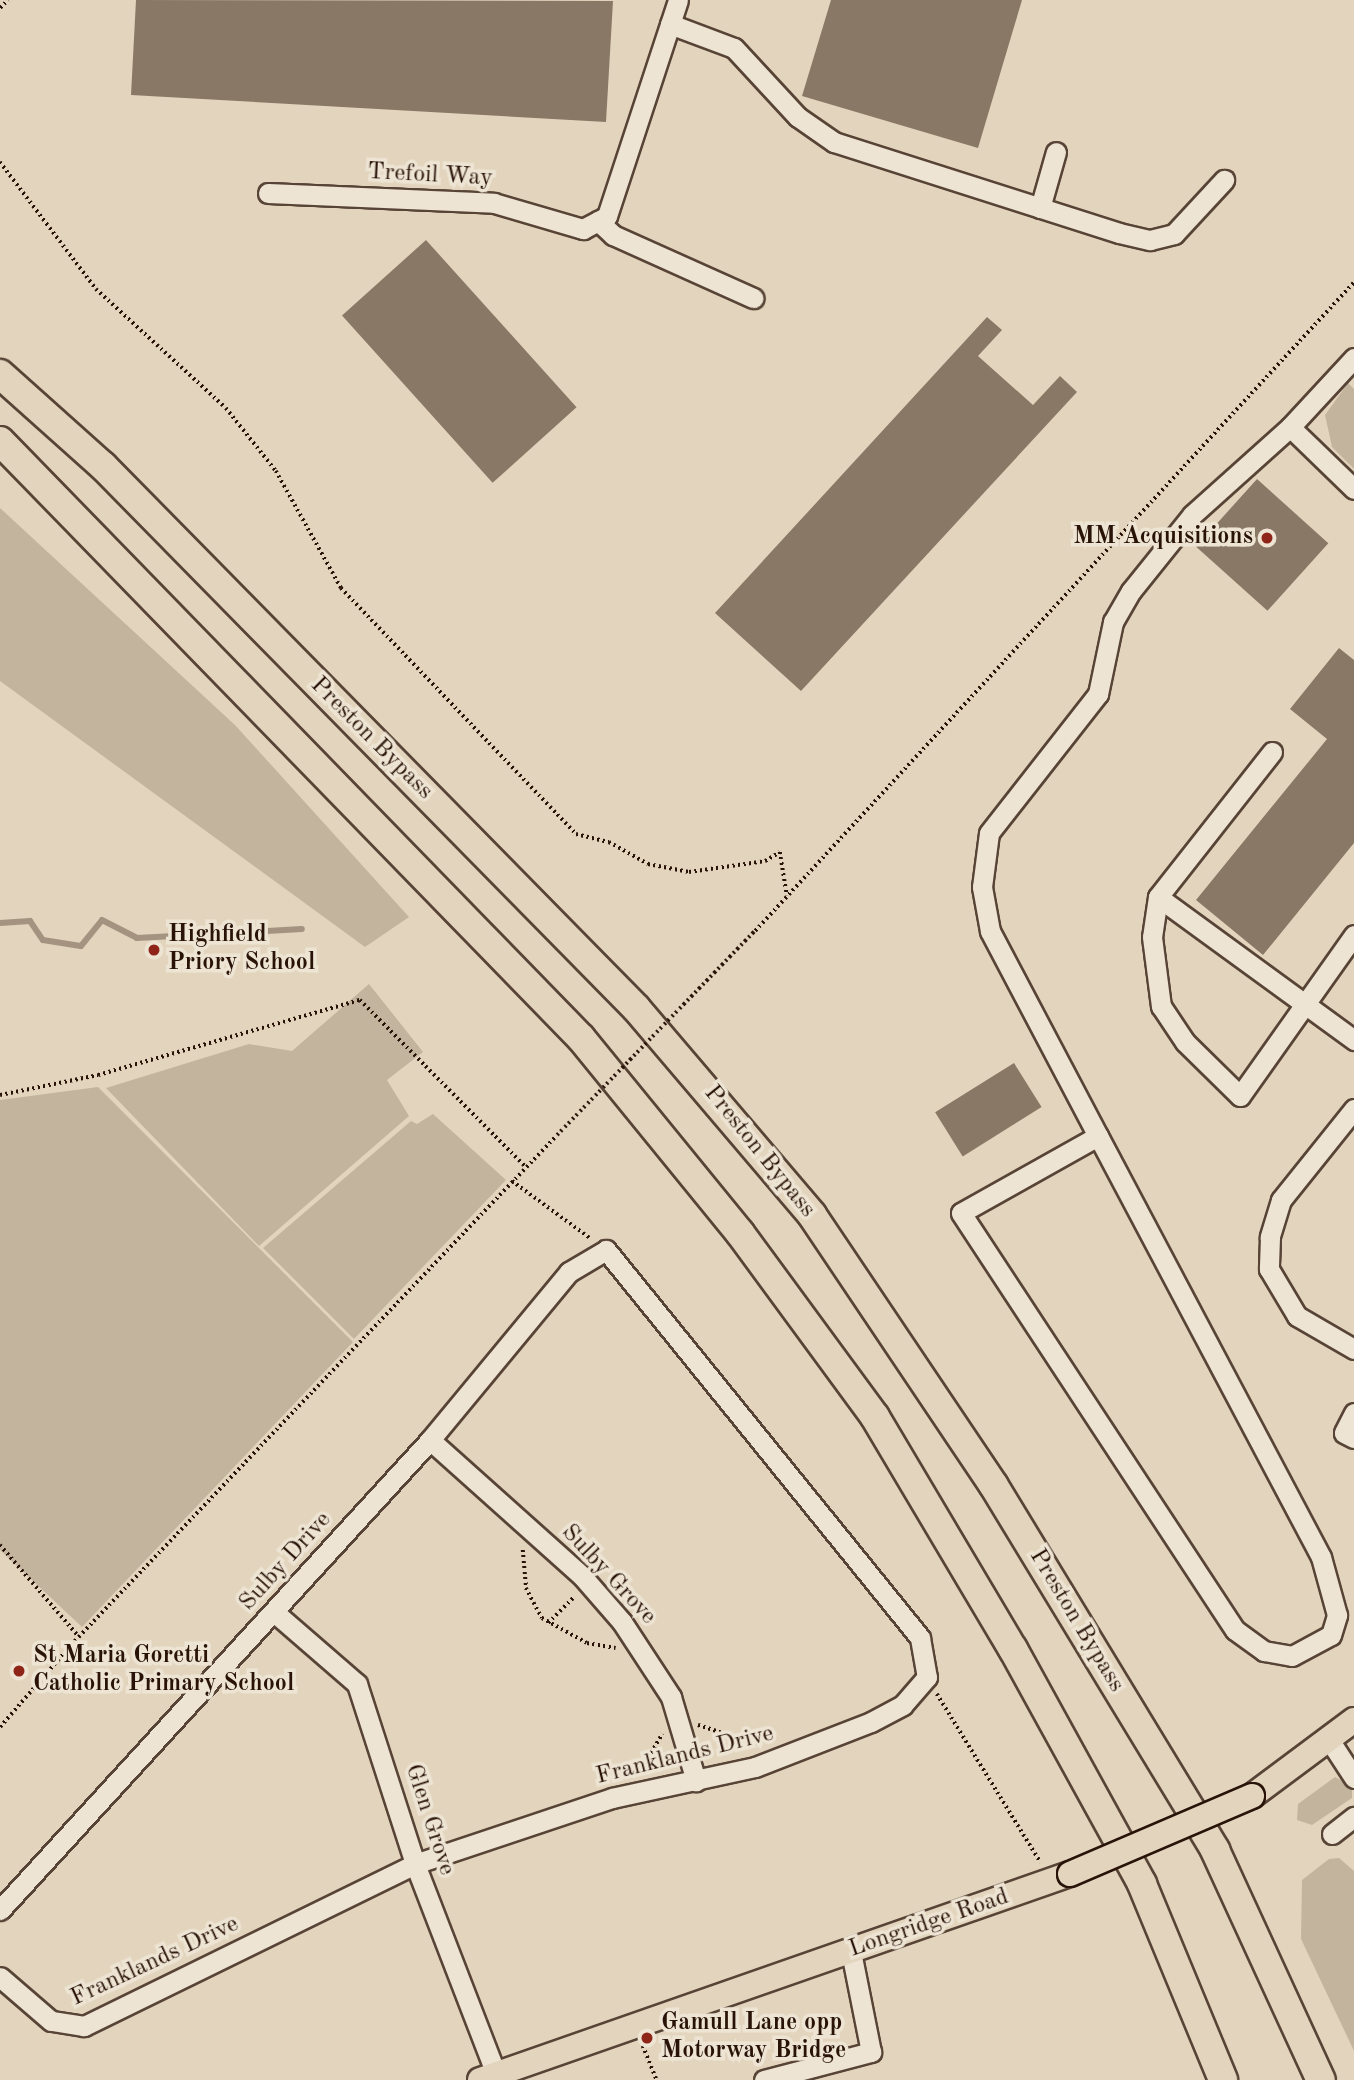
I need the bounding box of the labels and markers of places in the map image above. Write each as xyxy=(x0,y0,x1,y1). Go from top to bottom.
place label: MM Acquisitions xyxy=(1073,524,1253,552)
marker: MM Acquisitions xyxy=(1259,530,1275,546)
place label: Highfield Priory School xyxy=(168,922,315,978)
marker: Highfield Priory School xyxy=(146,942,162,958)
place label: St Maria Goretti Catholic Primary School xyxy=(33,1643,294,1699)
marker: St Maria Goretti Catholic Primary School xyxy=(11,1663,27,1679)
place label: Gamull Lane opp Motorway Bridge xyxy=(661,2010,846,2066)
marker: Gamull Lane opp Motorway Bridge xyxy=(639,2030,655,2046)

